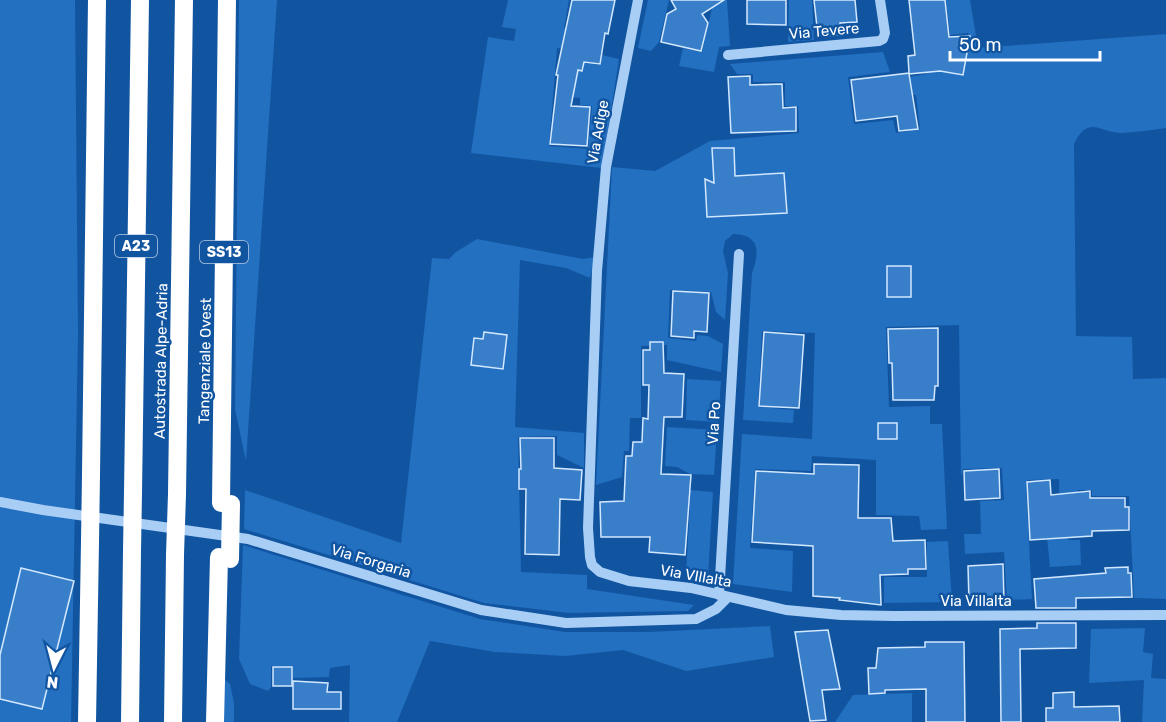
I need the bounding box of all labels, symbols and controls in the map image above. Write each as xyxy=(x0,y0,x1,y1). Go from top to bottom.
street label: Via Tevere xyxy=(788,19,860,43)
scale bar xyxy=(950,24,1100,62)
text: 50 m xyxy=(959,34,1002,56)
street label: Via Adige xyxy=(584,99,612,165)
road number: A23 xyxy=(115,235,157,257)
road number: SS13 xyxy=(200,241,248,263)
street label: Autostrada Alpe-Adria xyxy=(151,283,171,439)
street label: Tangenziale Ovest xyxy=(195,297,215,424)
street label: Via Po xyxy=(704,401,724,445)
street label: Via Forgaria xyxy=(329,540,413,582)
street label: Via VIllalta xyxy=(659,561,733,591)
street label: Via Villalta xyxy=(940,592,1012,610)
north arrow xyxy=(24,638,84,698)
text: N xyxy=(46,672,59,692)

